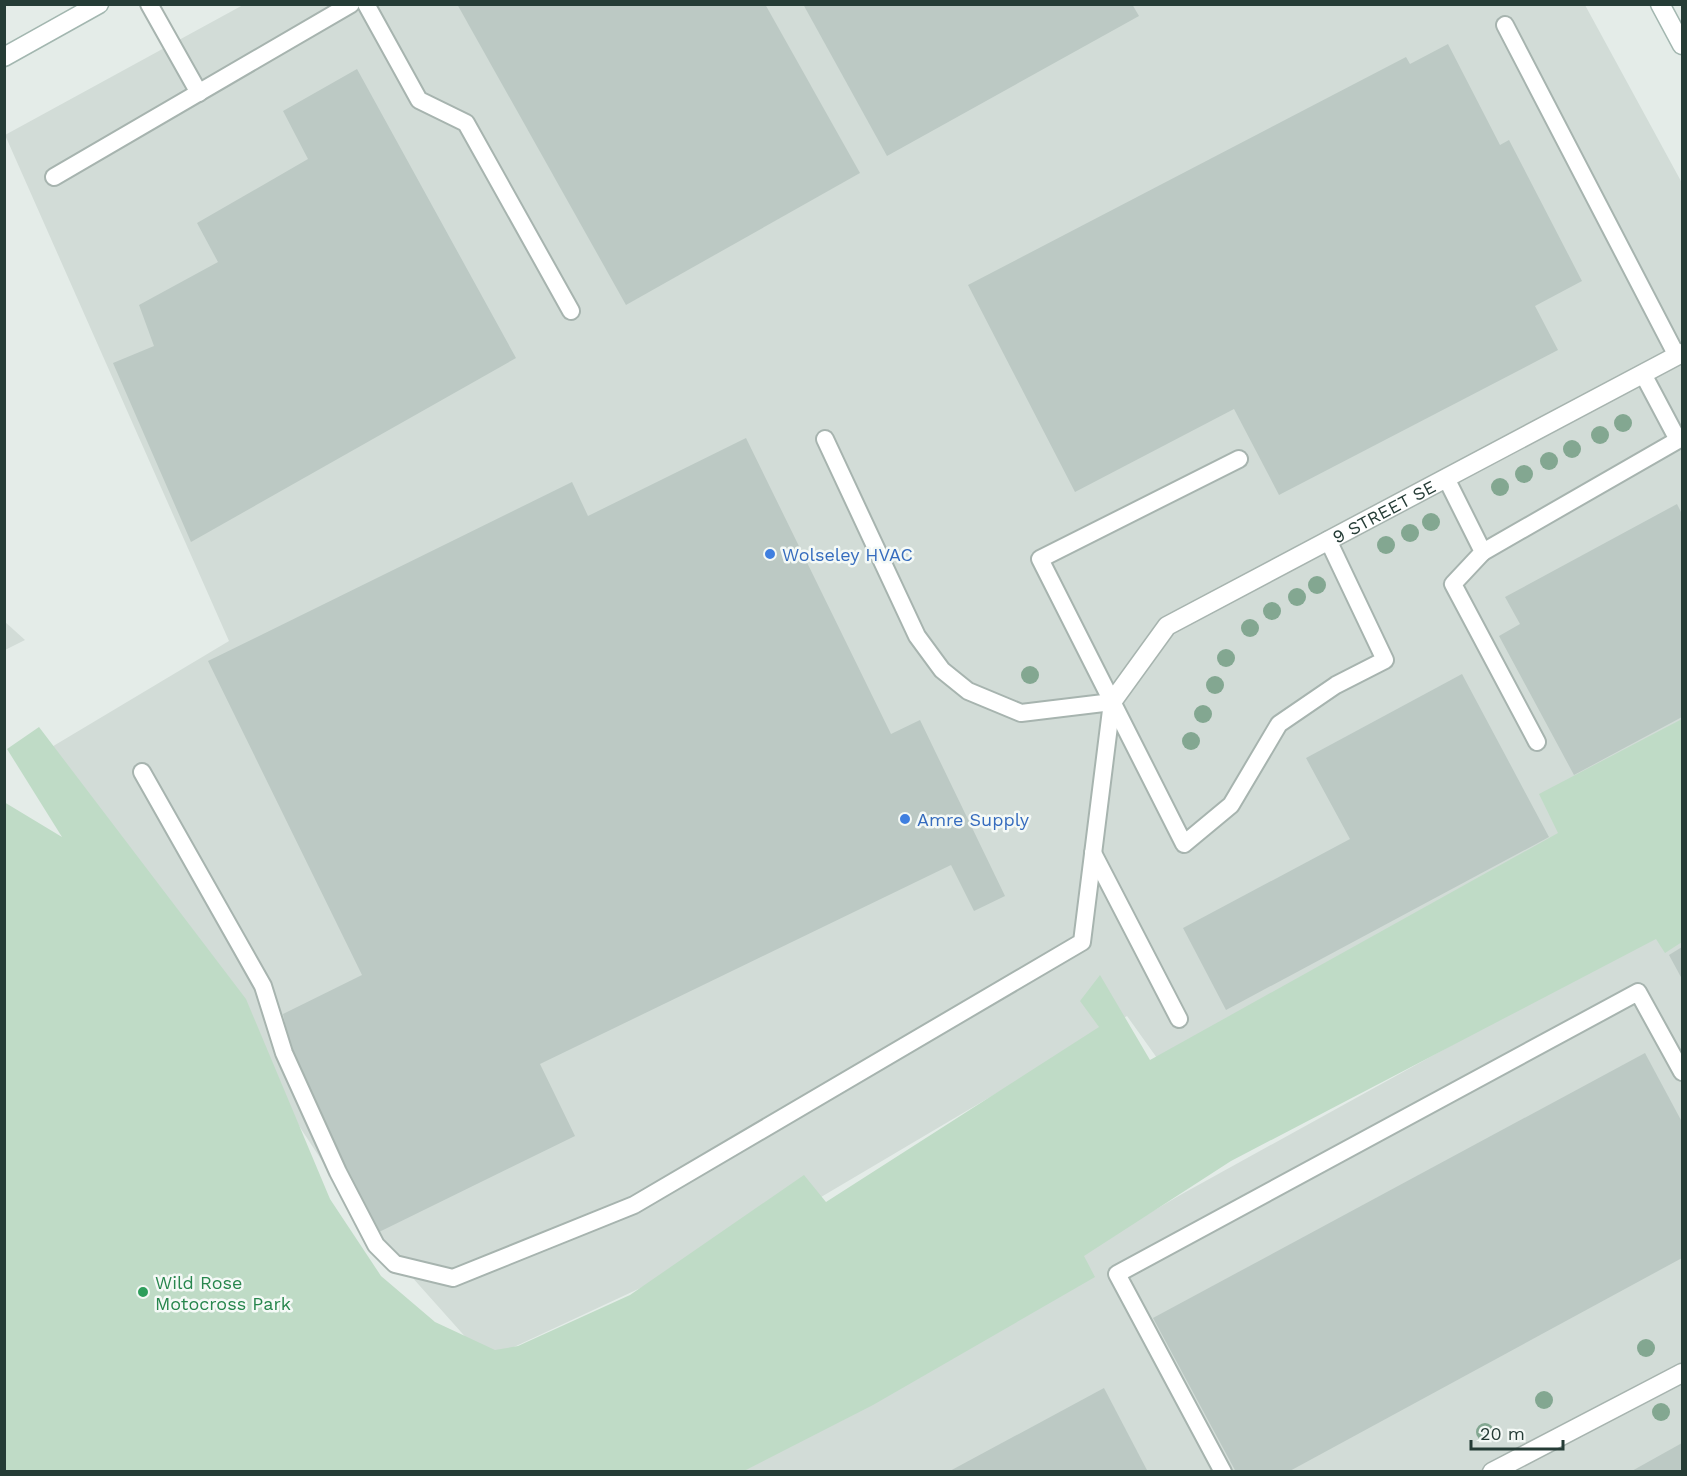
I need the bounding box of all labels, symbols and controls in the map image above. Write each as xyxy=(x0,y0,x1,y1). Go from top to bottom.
street label: 9 STREET SE xyxy=(1329,475,1439,547)
place label: Wolseley HVAC xyxy=(782,544,913,565)
marker: Wolseley HVAC xyxy=(763,547,777,561)
place label: Amre Supply xyxy=(917,809,1030,830)
marker: Amre Supply xyxy=(898,812,912,826)
place label: Wild Rose Motocross Park xyxy=(155,1272,291,1314)
marker: Wild Rose Motocross Park xyxy=(136,1285,150,1299)
scale bar xyxy=(1471,1413,1562,1451)
text: 20 m xyxy=(1480,1423,1525,1444)

